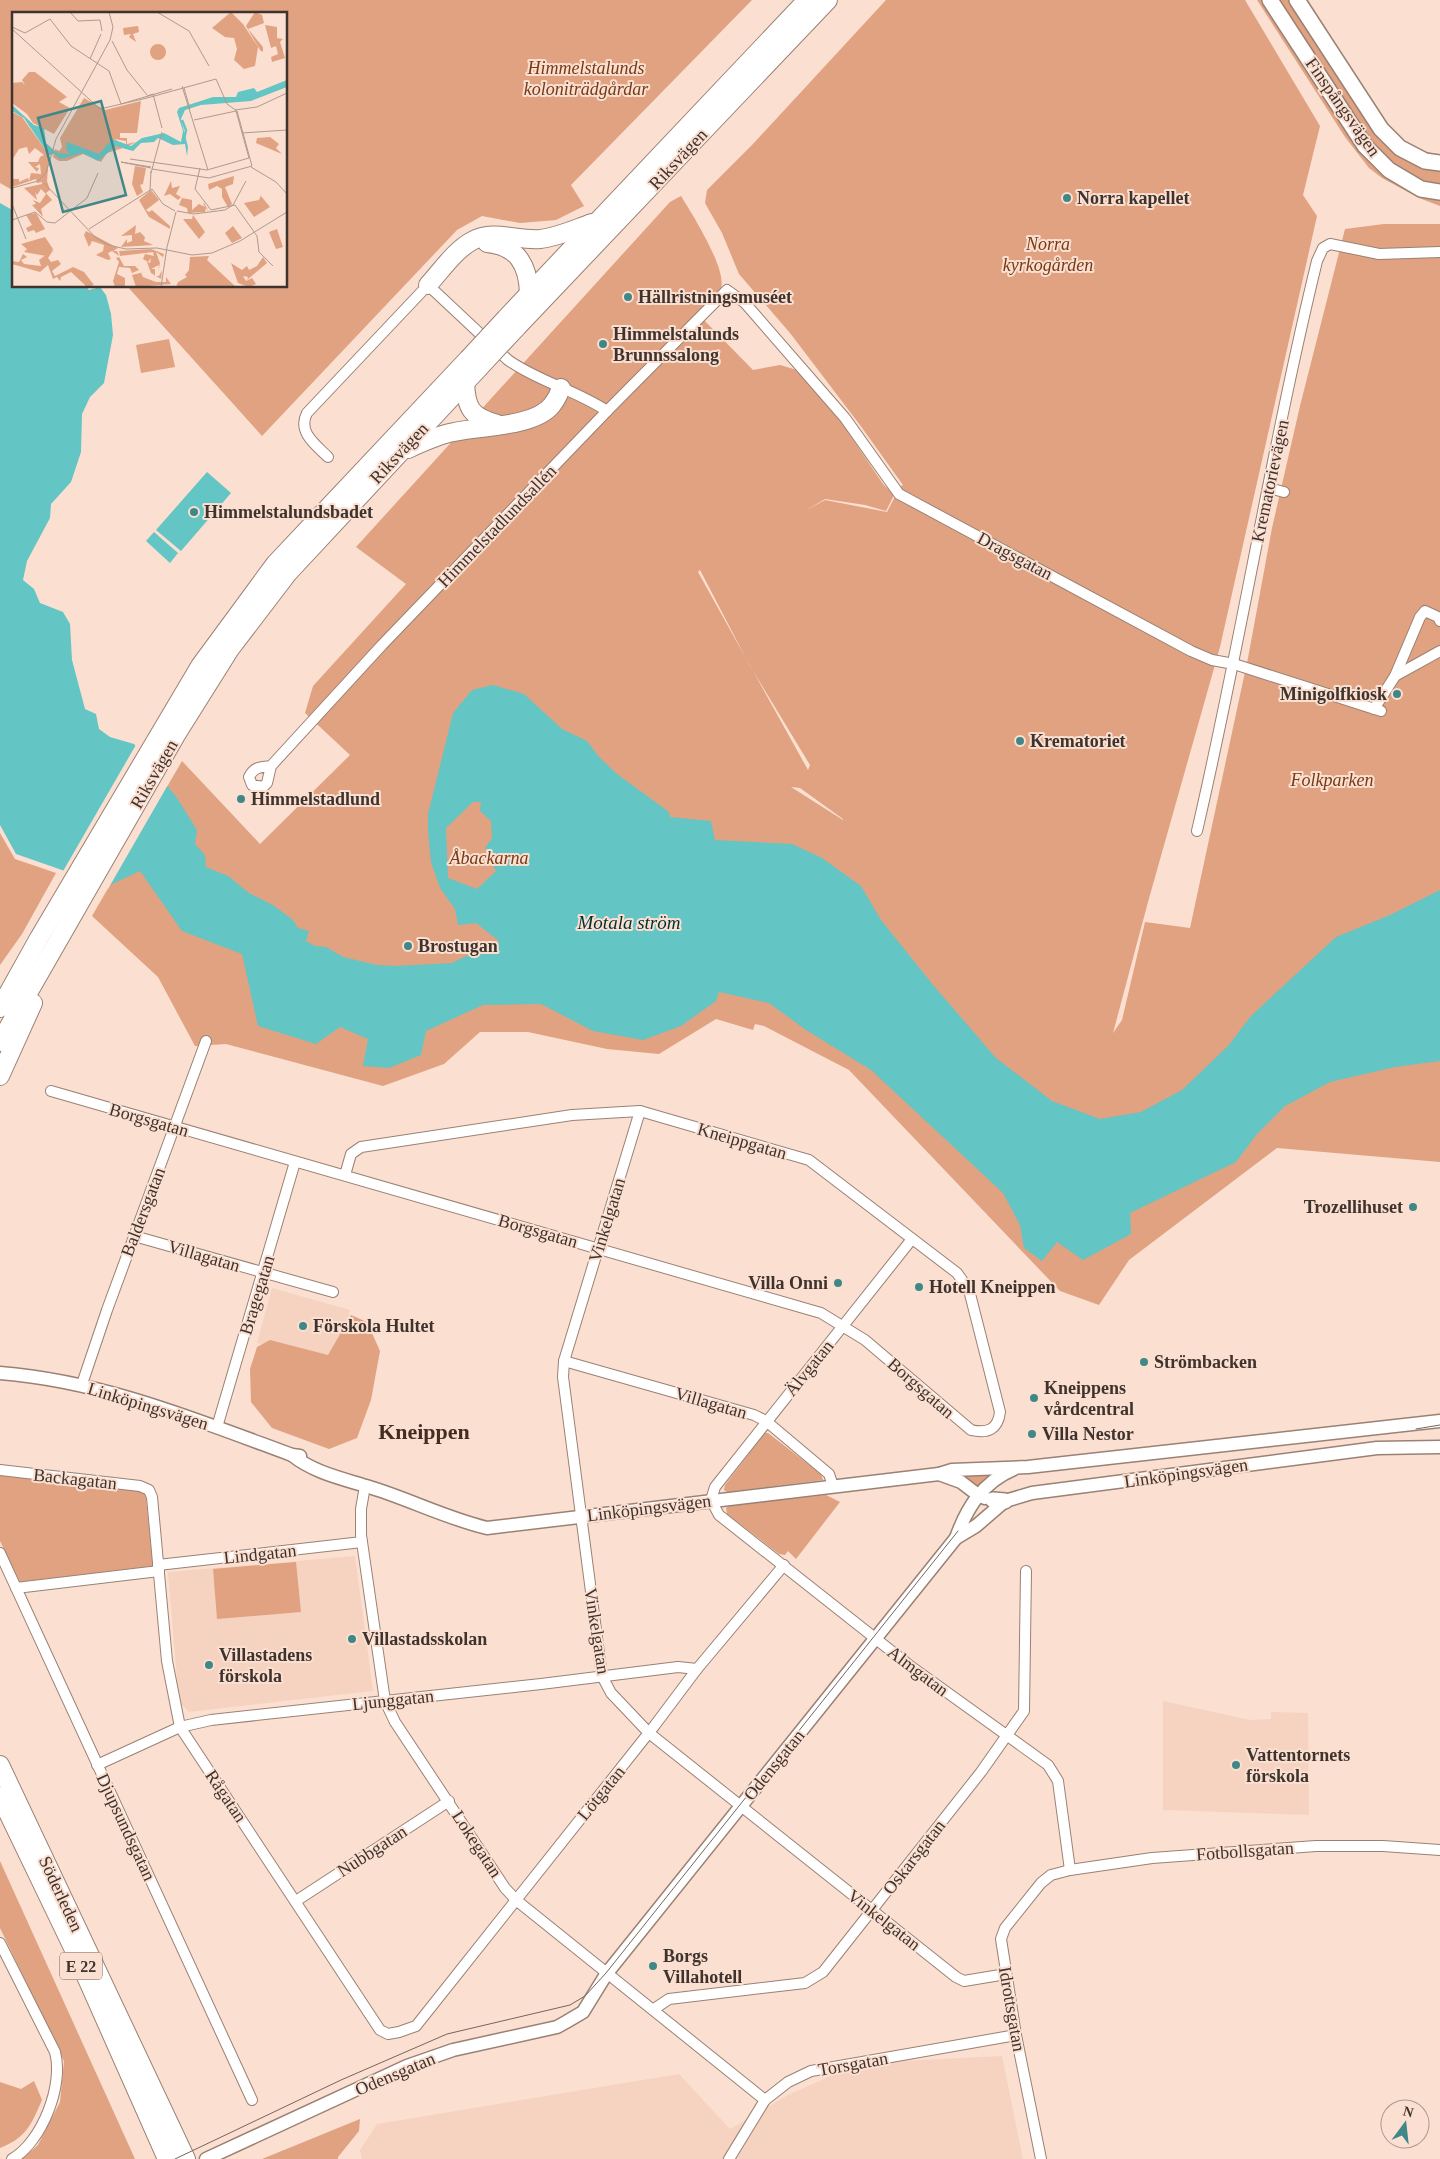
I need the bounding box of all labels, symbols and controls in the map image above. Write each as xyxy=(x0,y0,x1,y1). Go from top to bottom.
inset map xyxy=(12,12,288,288)
street label: Finspångsvägen xyxy=(1302,54,1384,160)
park label: Himmelstalunds koloniträdgårdar xyxy=(524,58,649,99)
street label: Riksvägen xyxy=(645,124,711,194)
place label: Norra kapellet xyxy=(1077,188,1189,208)
marker: Norra kapellet xyxy=(1061,192,1073,204)
park label: Norra kyrkogården xyxy=(1003,234,1093,275)
place label: Hällristningsmuséet xyxy=(638,287,792,307)
marker: Hällristningsmuséet xyxy=(622,291,634,303)
place label: Himmelstalunds Brunnssalong xyxy=(613,324,739,365)
marker: Himmelstalunds Brunnssalong xyxy=(597,338,609,350)
street label: Riksvägen xyxy=(366,418,432,488)
street label: Krematorievägen xyxy=(1247,418,1293,544)
street label: Himmelstadlundsallén xyxy=(434,461,560,591)
place label: Himmelstalundsbadet xyxy=(204,502,373,522)
marker: Himmelstalundsbadet xyxy=(188,506,200,518)
street label: Dragsgatan xyxy=(974,528,1056,584)
place label: Minigolfkiosk xyxy=(1280,684,1387,704)
marker: Minigolfkiosk xyxy=(1391,688,1403,700)
place label: Krematoriet xyxy=(1030,731,1126,751)
marker: Krematoriet xyxy=(1014,735,1026,747)
street label: Riksvägen xyxy=(126,736,182,812)
park label: Folkparken xyxy=(1290,770,1373,790)
place label: Himmelstadlund xyxy=(251,789,380,809)
marker: Himmelstadlund xyxy=(235,793,247,805)
park label: Åbackarna xyxy=(449,848,528,868)
water label: Motala ström xyxy=(577,912,680,933)
place label: Brostugan xyxy=(418,936,498,956)
marker: Brostugan xyxy=(402,940,414,952)
street label: Borgsgatan xyxy=(107,1099,191,1141)
street label: Kneippgatan xyxy=(695,1119,789,1163)
street label: Baldersgatan xyxy=(117,1165,169,1259)
street label: Vinkelgatan xyxy=(585,1176,629,1264)
place label: Trozellihuset xyxy=(1304,1197,1403,1217)
marker: Trozellihuset xyxy=(1407,1201,1419,1213)
street label: Borgsgatan xyxy=(496,1210,580,1252)
street label: Villagatan xyxy=(166,1236,242,1276)
street label: Bragegatan xyxy=(235,1253,279,1337)
place label: Villa Onni xyxy=(748,1273,828,1293)
marker: Villa Onni xyxy=(832,1277,844,1289)
place label: Hotell Kneippen xyxy=(929,1277,1056,1297)
marker: Hotell Kneippen xyxy=(913,1281,925,1293)
place label: Förskola Hultet xyxy=(313,1316,435,1336)
marker: Förskola Hultet xyxy=(297,1320,309,1332)
street label: Älvgatan xyxy=(780,1336,838,1400)
place label: Strömbacken xyxy=(1154,1352,1257,1372)
street label: Borgsgatan xyxy=(884,1354,958,1422)
marker: Strömbacken xyxy=(1138,1356,1150,1368)
street label: Linköpingsvägen xyxy=(85,1378,211,1434)
place label: Kneippens vårdcentral xyxy=(1044,1378,1134,1419)
street label: Villagatan xyxy=(673,1383,749,1423)
marker: Kneippens vårdcentral xyxy=(1028,1392,1040,1404)
district label: Kneippen xyxy=(378,1419,470,1444)
place label: Villa Nestor xyxy=(1042,1424,1134,1444)
marker: Villa Nestor xyxy=(1026,1428,1038,1440)
street label: Linköpingsvägen xyxy=(1123,1454,1249,1492)
street label: Backagatan xyxy=(32,1465,118,1493)
street label: Linköpingsvägen xyxy=(586,1490,712,1526)
street label: Lindgatan xyxy=(223,1540,297,1568)
street label: Vinkelgatan xyxy=(580,1587,614,1675)
place label: Villastadsskolan xyxy=(362,1629,487,1649)
marker: Villastadsskolan xyxy=(346,1633,358,1645)
street label: Almgatan xyxy=(884,1642,952,1700)
place label: Villastadens förskola xyxy=(219,1645,312,1686)
marker: Villastadens förskola xyxy=(203,1659,215,1671)
street label: Ljunggatan xyxy=(351,1686,435,1714)
street label: Odensgatan xyxy=(739,1726,809,1804)
place label: Vattentornets förskola xyxy=(1246,1745,1350,1786)
marker: Vattentornets förskola xyxy=(1230,1759,1242,1771)
street label: Lötgatan xyxy=(573,1762,629,1824)
street label: Rågatan xyxy=(201,1766,251,1826)
street label: Djupsundsgatan xyxy=(92,1770,160,1884)
street label: Lokegatan xyxy=(448,1807,506,1881)
street label: Oskarsgatan xyxy=(879,1816,949,1898)
street label: Nubbgatan xyxy=(333,1821,411,1881)
street label: Fotbollsgatan xyxy=(1195,1838,1295,1864)
street label: Söderleden xyxy=(35,1853,87,1935)
street label: Vinkelgatan xyxy=(844,1885,924,1955)
place label: Borgs Villahotell xyxy=(663,1946,742,1987)
road number: E 22 xyxy=(60,1952,102,1980)
marker: Borgs Villahotell xyxy=(647,1960,659,1972)
street label: Idrottsgatan xyxy=(995,1965,1029,2053)
street label: Odensgatan xyxy=(352,2048,438,2100)
street label: Torsgatan xyxy=(816,2048,890,2080)
north arrow xyxy=(1380,2099,1430,2149)
text: N xyxy=(1401,2103,1415,2120)

